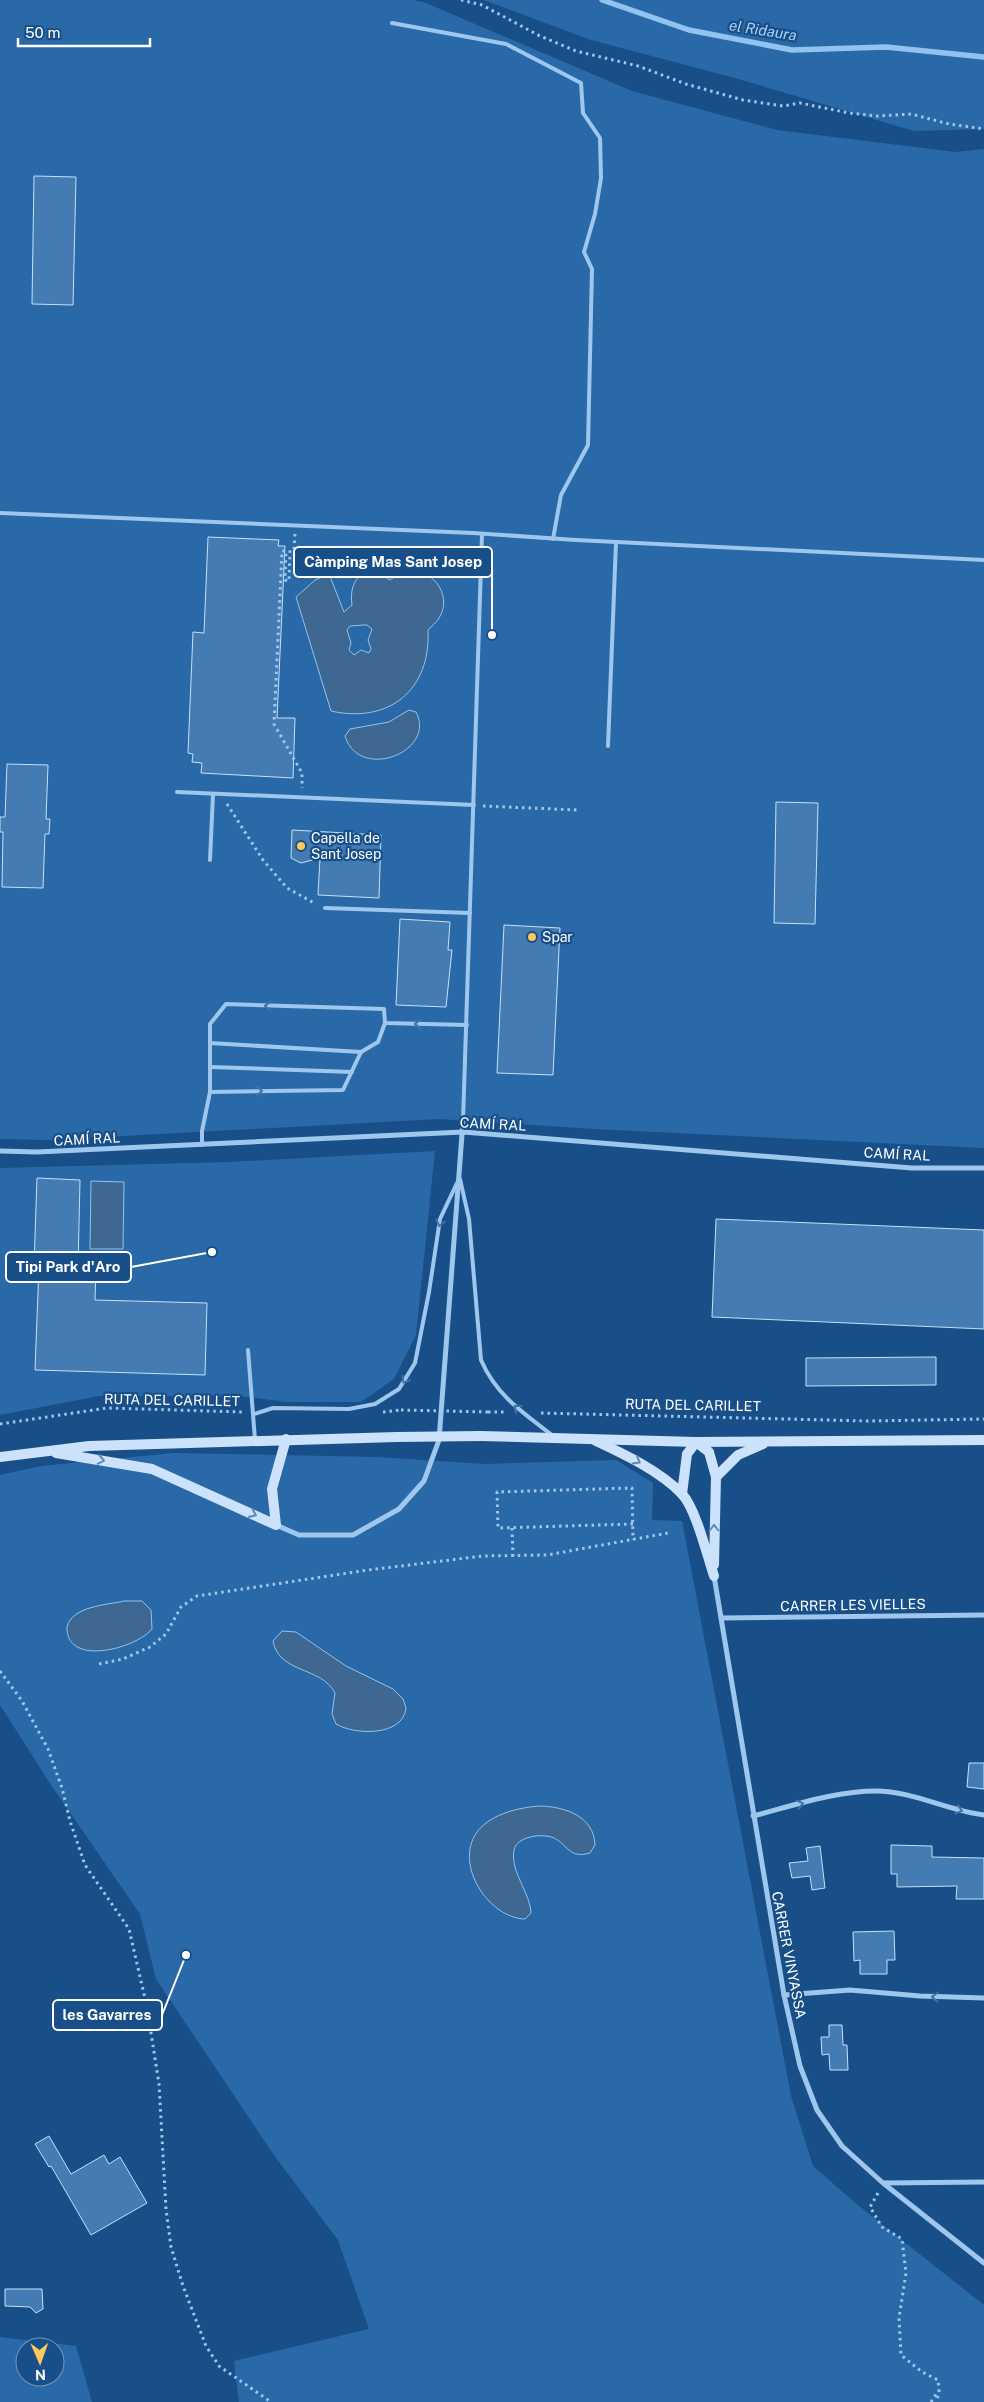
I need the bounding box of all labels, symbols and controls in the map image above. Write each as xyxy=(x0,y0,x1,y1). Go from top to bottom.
scale bar xyxy=(18,15,150,47)
water label: el Ridaura xyxy=(728,16,798,44)
text: 50 m xyxy=(25,24,60,41)
callout: Càmping Mas Sant Josep xyxy=(294,547,492,577)
text: Càmping Mas Sant Josep xyxy=(304,553,482,570)
place label: Capella de Sant Josep xyxy=(311,830,381,862)
marker: Capella de Sant Josep xyxy=(295,840,307,852)
place label: Spar xyxy=(542,929,573,945)
marker: Spar xyxy=(526,931,538,943)
one-way arrow xyxy=(264,1000,272,1011)
one-way arrow xyxy=(414,1018,422,1029)
one-way arrow xyxy=(256,1086,263,1096)
street label: CAMÍ RAL xyxy=(459,1113,527,1134)
street label: CAMÍ RAL xyxy=(53,1128,121,1149)
street label: CAMÍ RAL xyxy=(863,1143,931,1164)
one-way arrow xyxy=(435,1218,446,1227)
callout: Tipi Park d'Aro xyxy=(6,1252,131,1282)
text: Tipi Park d'Aro xyxy=(16,1258,121,1275)
one-way arrow xyxy=(401,1374,411,1383)
street label: RUTA DEL CARILLET xyxy=(104,1391,240,1409)
street label: RUTA DEL CARILLET xyxy=(625,1396,761,1414)
one-way arrow xyxy=(514,1406,523,1414)
one-way arrow xyxy=(96,1454,105,1464)
one-way arrow xyxy=(631,1455,640,1465)
one-way arrow xyxy=(248,1508,257,1519)
one-way arrow xyxy=(708,1523,719,1531)
street label: CARRER LES VIELLES xyxy=(780,1596,926,1614)
one-way arrow xyxy=(795,1799,804,1810)
one-way arrow xyxy=(954,1805,962,1815)
street label: CARRER VINYASSA xyxy=(769,1890,809,2020)
one-way arrow xyxy=(931,1992,939,2002)
callout: les Gavarres xyxy=(53,2000,162,2030)
text: les Gavarres xyxy=(63,2006,151,2023)
north arrow xyxy=(15,2337,65,2387)
text: N xyxy=(35,2367,46,2383)

